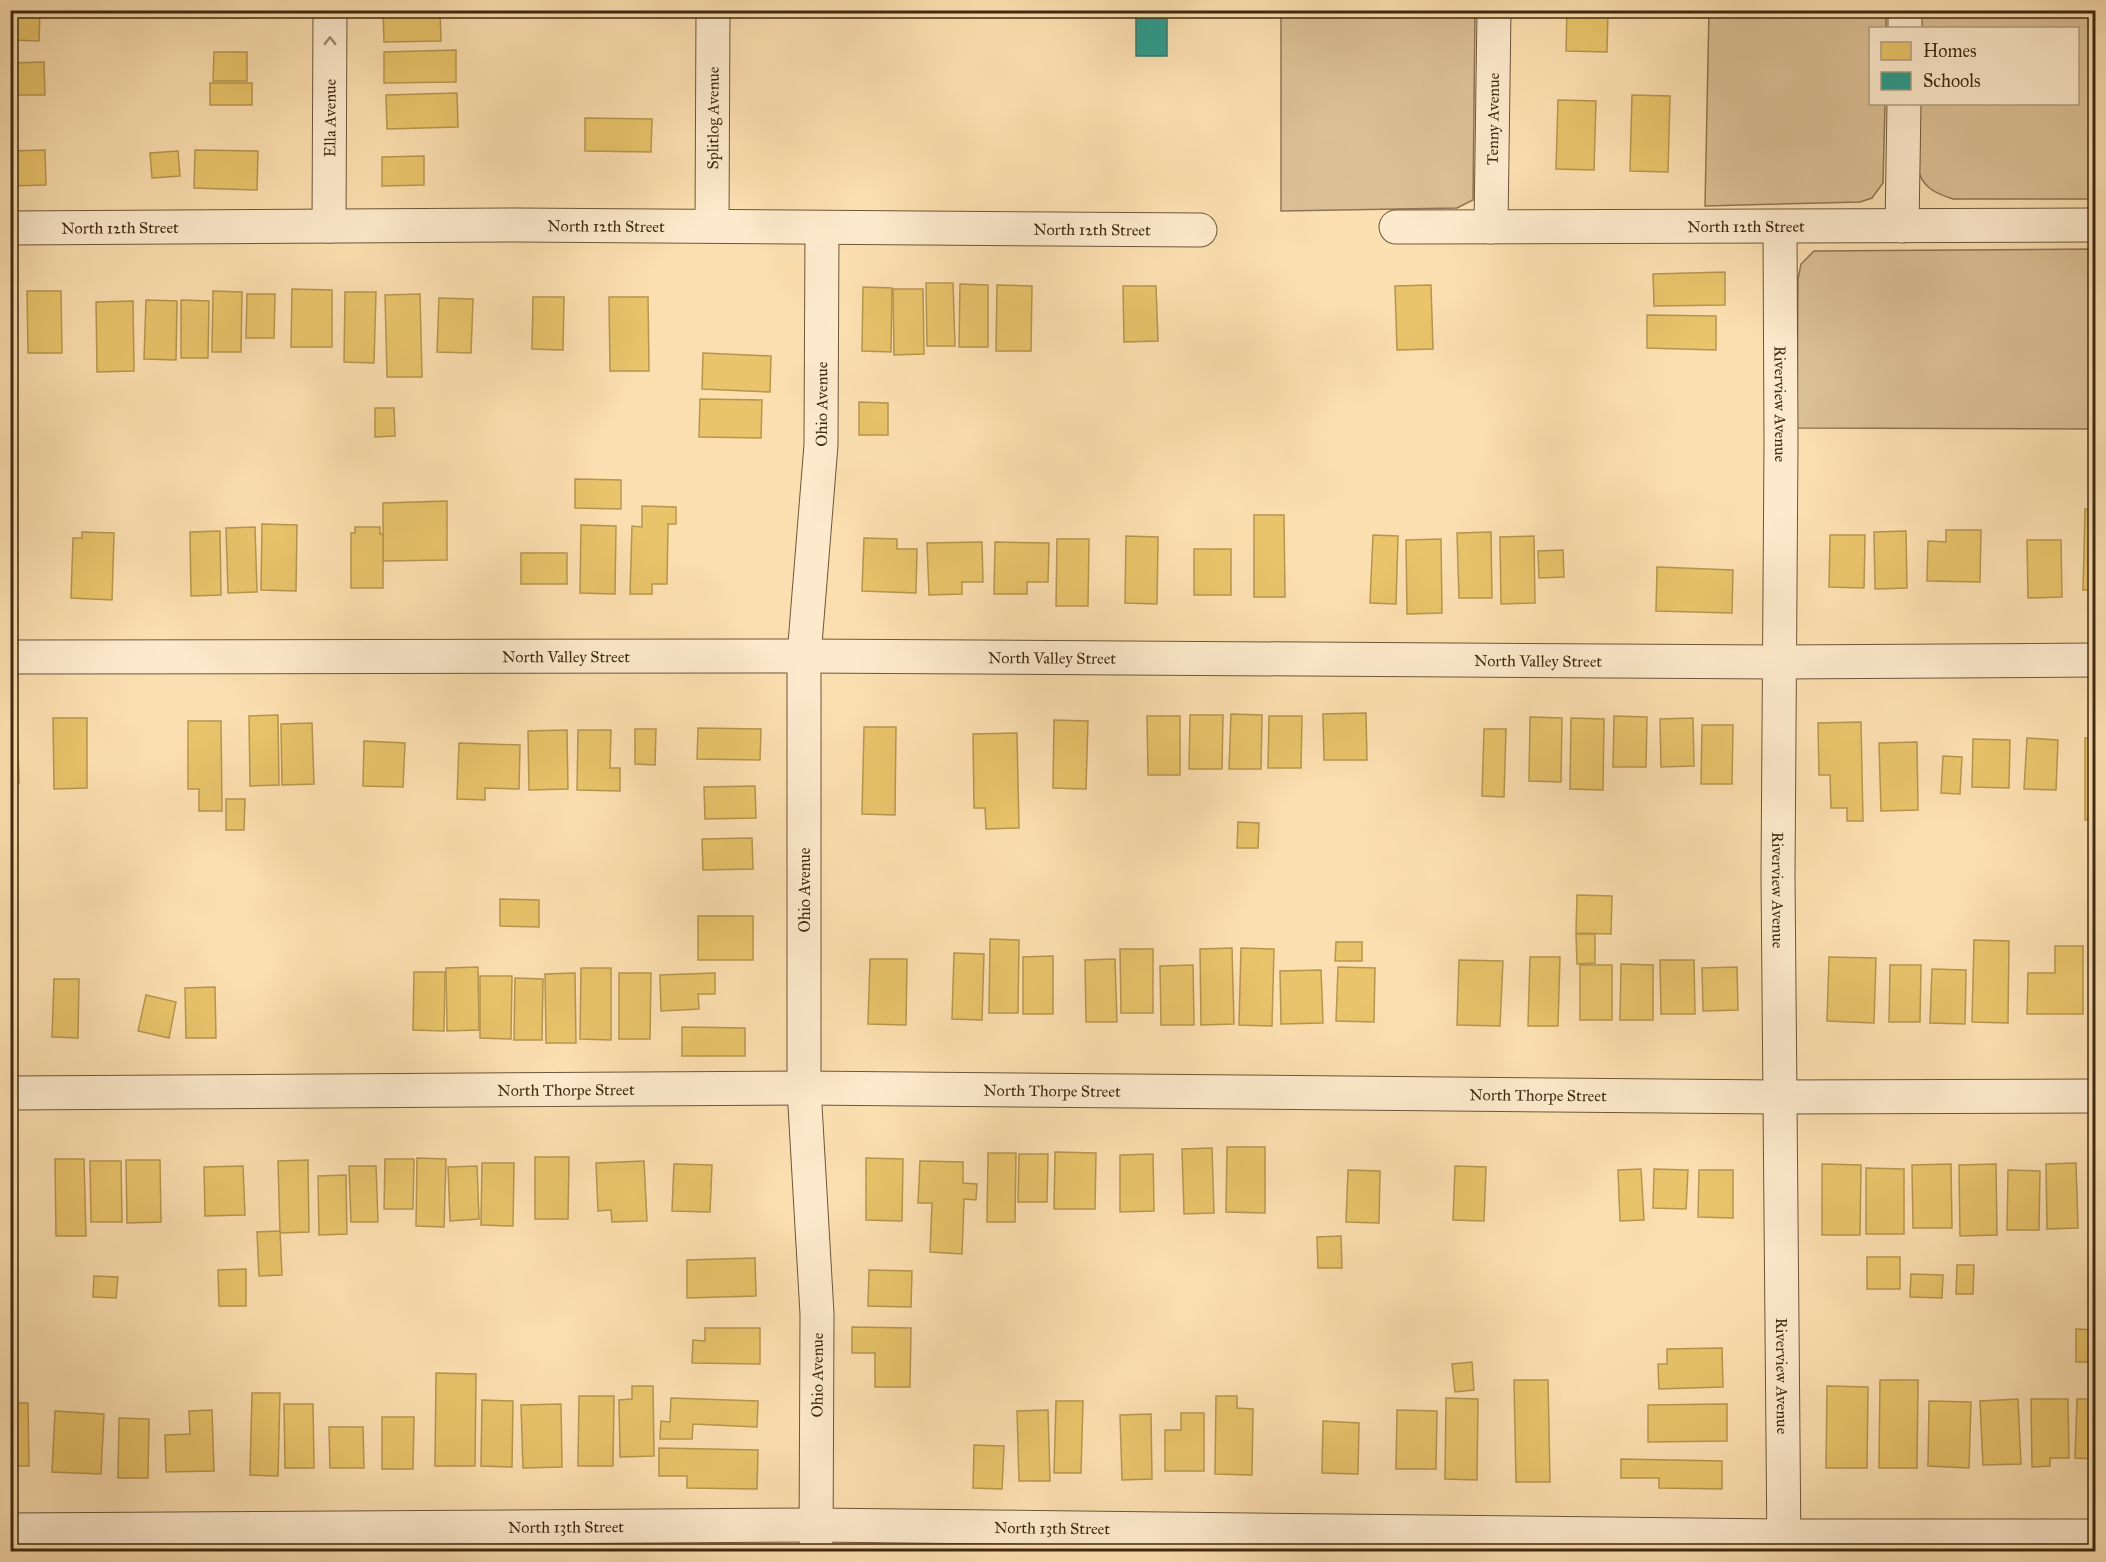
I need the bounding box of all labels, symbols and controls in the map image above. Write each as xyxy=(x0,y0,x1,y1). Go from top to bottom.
legend xyxy=(1869,27,2079,105)
one-way arrow xyxy=(324,37,336,46)
text: Homes xyxy=(1923,40,1977,62)
street label: Splitlog Avenue xyxy=(703,66,724,169)
text: Schools xyxy=(1923,70,1981,92)
street label: Tenny Avenue xyxy=(1483,72,1503,165)
street label: Ella Avenue xyxy=(320,78,340,157)
street label: North 12th Street xyxy=(547,216,665,236)
street label: North 12th Street xyxy=(1687,217,1805,236)
street label: North 12th Street xyxy=(61,218,179,238)
street label: North 12th Street xyxy=(1033,220,1151,240)
street label: Riverview Avenue xyxy=(1771,346,1790,463)
street label: Ohio Avenue xyxy=(812,361,831,447)
street label: North Valley Street xyxy=(502,647,630,666)
street label: North Valley Street xyxy=(988,648,1116,668)
street label: North Valley Street xyxy=(1474,651,1602,671)
street label: Riverview Avenue xyxy=(1768,832,1788,949)
street label: Ohio Avenue xyxy=(795,847,814,933)
street label: North Thorpe Street xyxy=(497,1080,635,1100)
street label: North Thorpe Street xyxy=(983,1081,1121,1101)
street label: North Thorpe Street xyxy=(1469,1085,1607,1105)
street label: Riverview Avenue xyxy=(1772,1318,1792,1435)
street label: Ohio Avenue xyxy=(808,1332,827,1418)
street label: North 13th Street xyxy=(508,1517,624,1537)
street label: North 13th Street xyxy=(994,1518,1110,1538)

